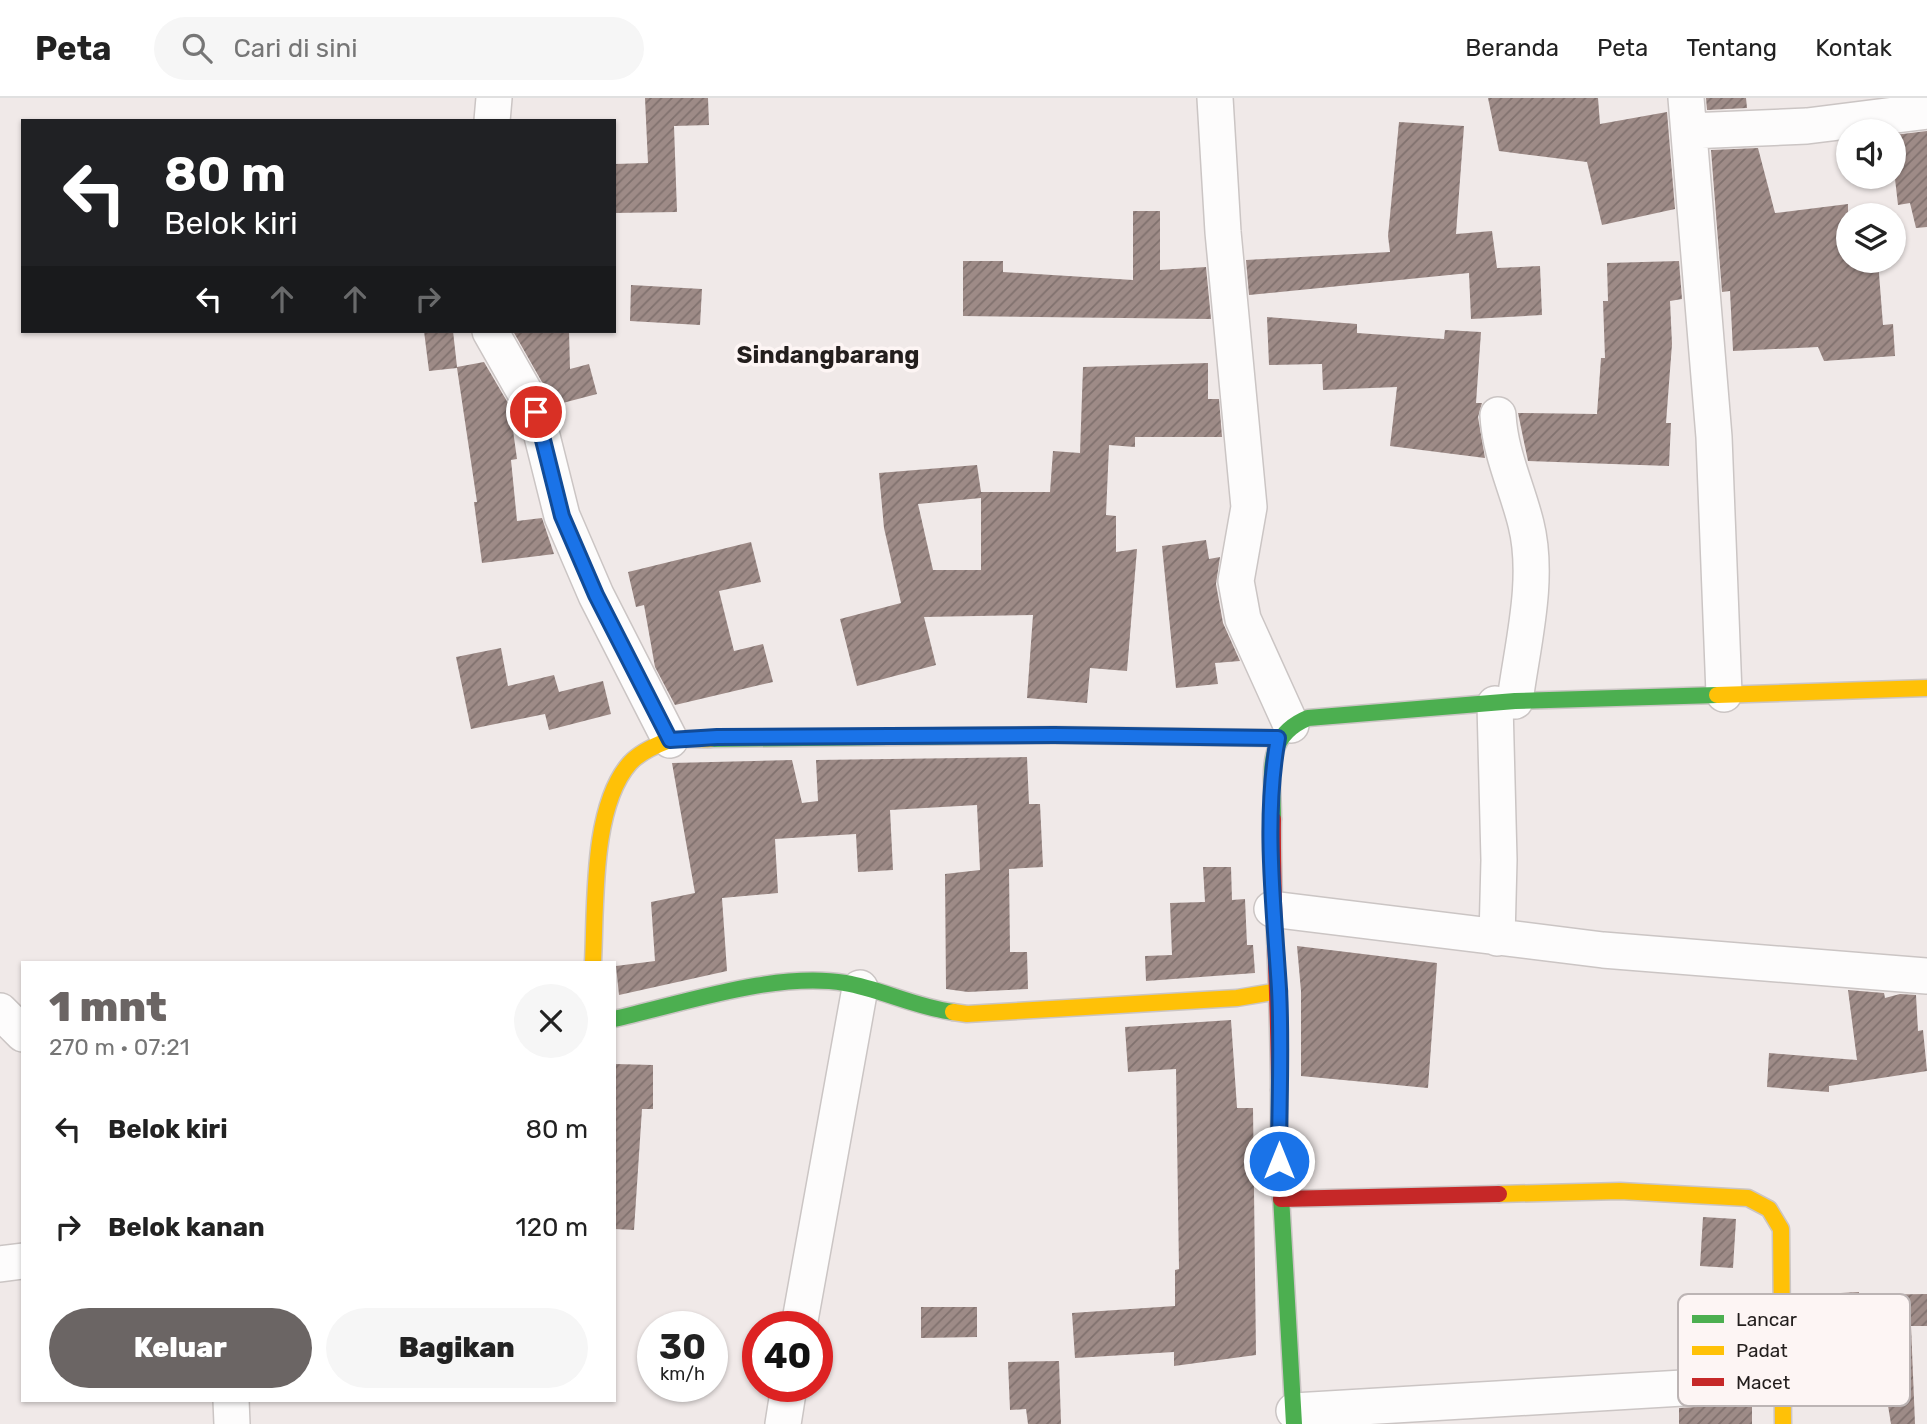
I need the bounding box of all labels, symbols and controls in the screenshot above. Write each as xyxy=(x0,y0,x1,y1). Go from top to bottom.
search box xyxy=(154,17,644,80)
text: Peta xyxy=(35,29,112,68)
icon: search xyxy=(178,29,216,67)
text: Cari di sini xyxy=(234,33,357,64)
text: Beranda xyxy=(1465,34,1559,62)
text: Peta xyxy=(1597,34,1648,62)
text: Tentang xyxy=(1686,34,1777,62)
text: Kontak xyxy=(1815,34,1892,62)
map controls xyxy=(1836,119,1906,273)
button: sound xyxy=(1836,119,1906,189)
text: 80 m xyxy=(164,145,286,203)
icon: left xyxy=(49,147,140,238)
button: layers xyxy=(1836,203,1906,273)
text: Belok kiri xyxy=(164,204,298,242)
icon: left xyxy=(190,280,228,318)
icon: ahead xyxy=(263,280,301,318)
icon: ahead xyxy=(336,280,374,318)
icon: right xyxy=(409,280,447,318)
district label: Sindangbarang xyxy=(737,341,919,369)
pin xyxy=(506,382,566,442)
icon: arrive xyxy=(517,393,555,431)
text: 1 mnt xyxy=(49,982,167,1032)
button: close xyxy=(514,984,588,1058)
text: 270 m · 07:21 xyxy=(49,1033,189,1061)
icon: left xyxy=(49,1110,87,1148)
text: Belok kiri xyxy=(108,1114,228,1145)
text: 80 m xyxy=(525,1114,588,1145)
position arrow xyxy=(1242,1124,1316,1198)
icon: right xyxy=(49,1208,87,1246)
text: Belok kanan xyxy=(108,1212,265,1243)
text: 120 m xyxy=(516,1212,588,1243)
legend xyxy=(1678,1294,1910,1406)
button: Keluar xyxy=(49,1308,312,1388)
button: Bagikan xyxy=(326,1308,588,1388)
text: Lancar xyxy=(1736,1308,1798,1331)
speed limit sign: 40 xyxy=(742,1311,833,1402)
text: 30 xyxy=(659,1326,706,1368)
text: Padat xyxy=(1736,1339,1788,1362)
text: km/h xyxy=(660,1363,705,1385)
text: Macet xyxy=(1736,1371,1791,1394)

